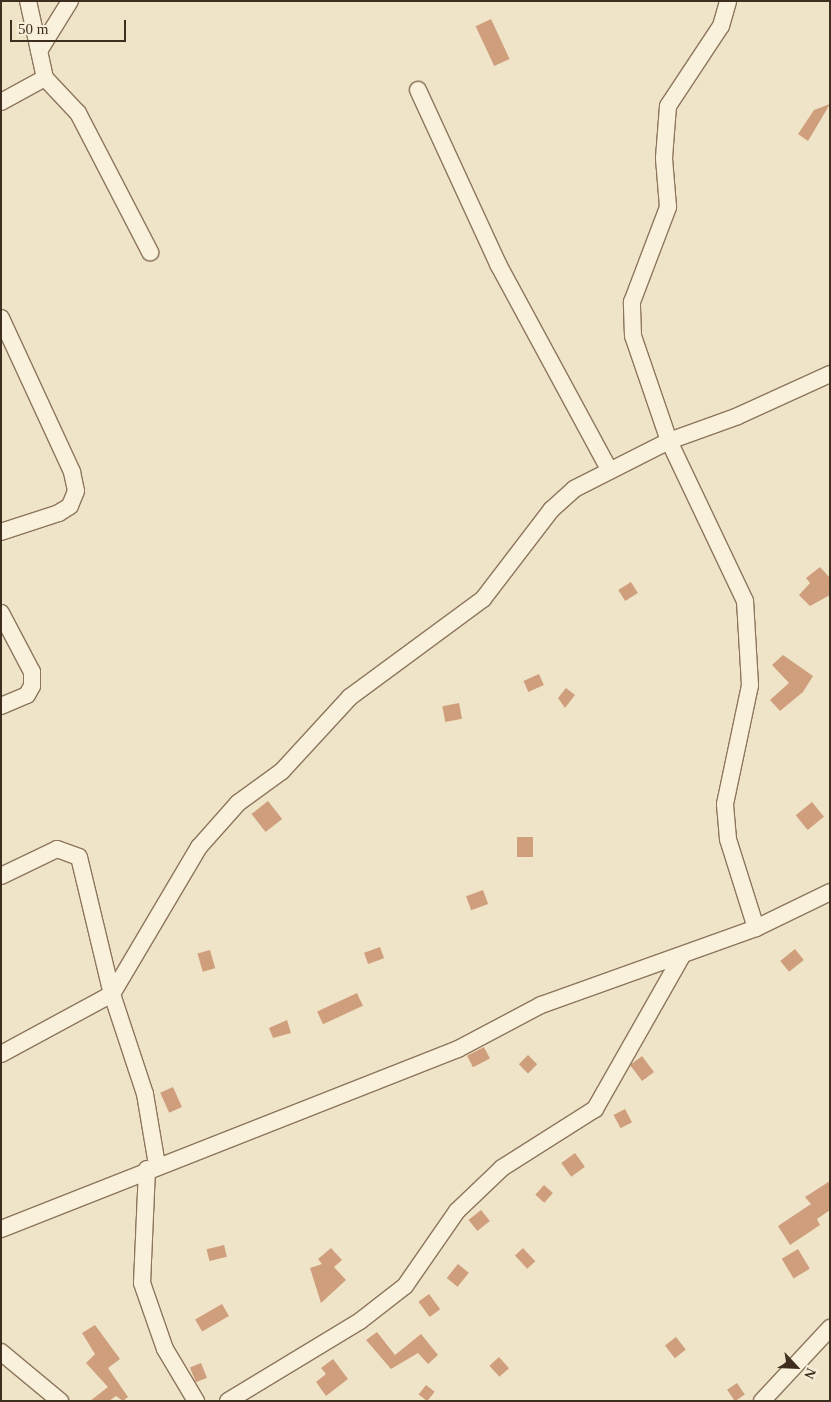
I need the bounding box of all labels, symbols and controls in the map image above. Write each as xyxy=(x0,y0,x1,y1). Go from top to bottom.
scale bar xyxy=(12,10,129,42)
text: 50 m xyxy=(18,21,48,37)
north arrow xyxy=(771,1342,821,1392)
text: N xyxy=(801,1366,819,1381)

